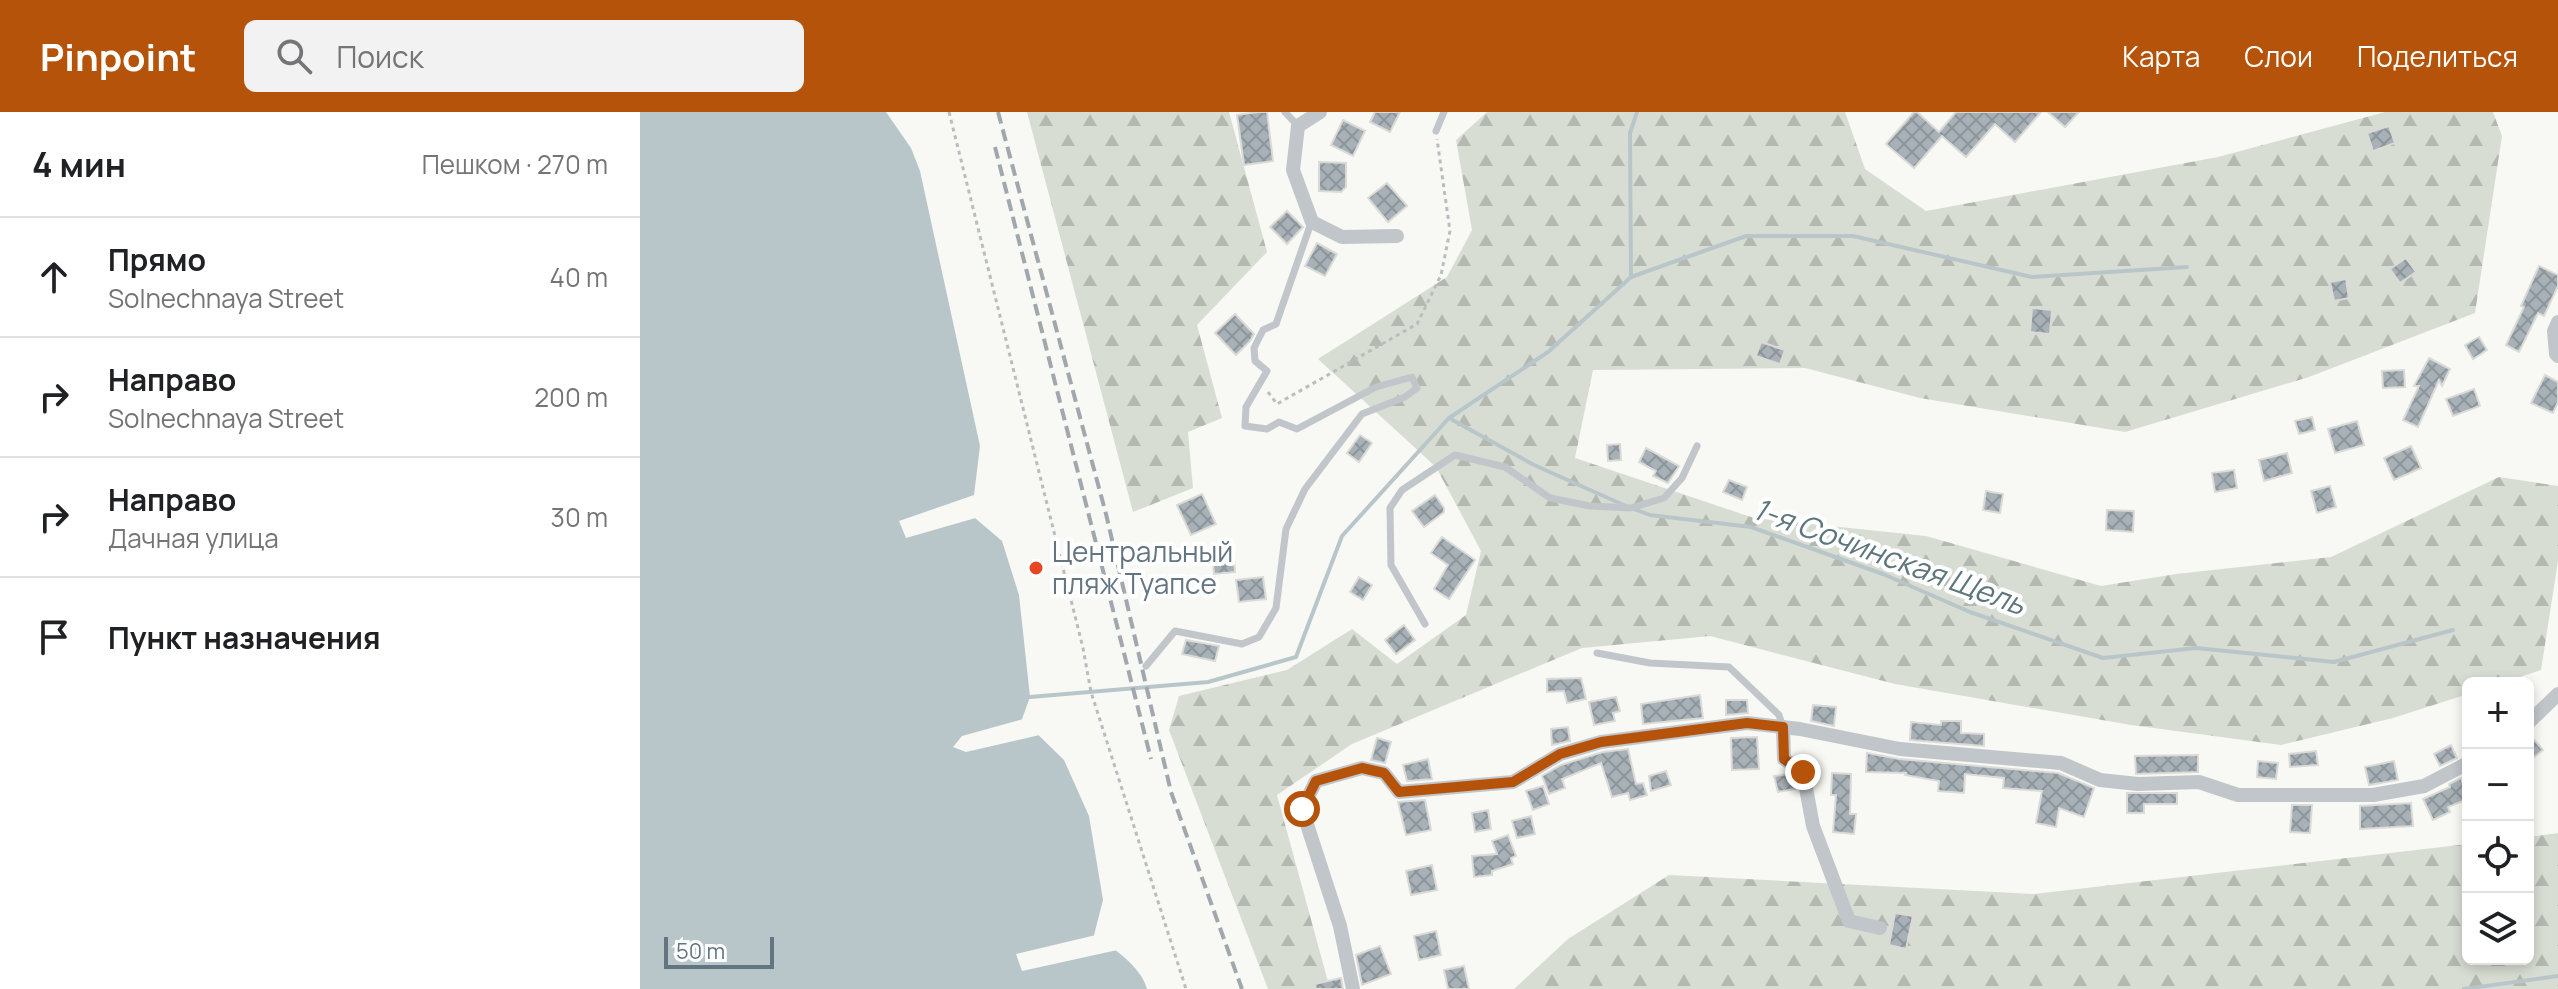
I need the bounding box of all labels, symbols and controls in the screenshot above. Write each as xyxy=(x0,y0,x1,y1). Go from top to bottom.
search box xyxy=(244,20,804,92)
text: Pinpoint xyxy=(40,30,196,82)
icon: search xyxy=(272,34,316,78)
text: Поиск xyxy=(336,36,424,77)
text: Карта xyxy=(2122,37,2200,75)
text: Слои xyxy=(2244,37,2313,75)
text: Поделиться xyxy=(2357,37,2518,75)
text: 4 мин xyxy=(32,141,126,187)
text: Пешком · 270 m xyxy=(422,146,608,182)
text: Прямо xyxy=(108,239,206,280)
icon: ahead xyxy=(32,255,76,299)
text: 40 m xyxy=(550,259,608,295)
text: Solnechnaya Street xyxy=(108,280,344,316)
text: Направо xyxy=(108,359,236,400)
icon: right xyxy=(32,375,76,419)
text: 200 m xyxy=(534,379,608,415)
text: Solnechnaya Street xyxy=(108,400,344,436)
text: Направо xyxy=(108,479,236,520)
water label: 1-я Сочинская Щель xyxy=(1748,487,2032,624)
icon: right xyxy=(32,495,76,539)
text: 30 m xyxy=(551,499,608,535)
text: Дачная улица xyxy=(108,520,279,556)
place label: Центральный пляж Туапсе xyxy=(1052,532,1233,602)
marker: Центральный пляж Туапсе xyxy=(1027,559,1045,577)
icon: arrive xyxy=(32,615,76,659)
text: Пункт назначения xyxy=(108,617,381,658)
map controls xyxy=(2462,677,2534,965)
button: + xyxy=(2462,677,2534,749)
button: − xyxy=(2462,749,2534,821)
route end xyxy=(1785,754,1821,790)
route start xyxy=(1284,791,1320,827)
button: locate xyxy=(2462,821,2534,893)
button: layers xyxy=(2462,893,2534,965)
scale bar xyxy=(664,933,774,969)
text: 50 m xyxy=(676,936,725,966)

